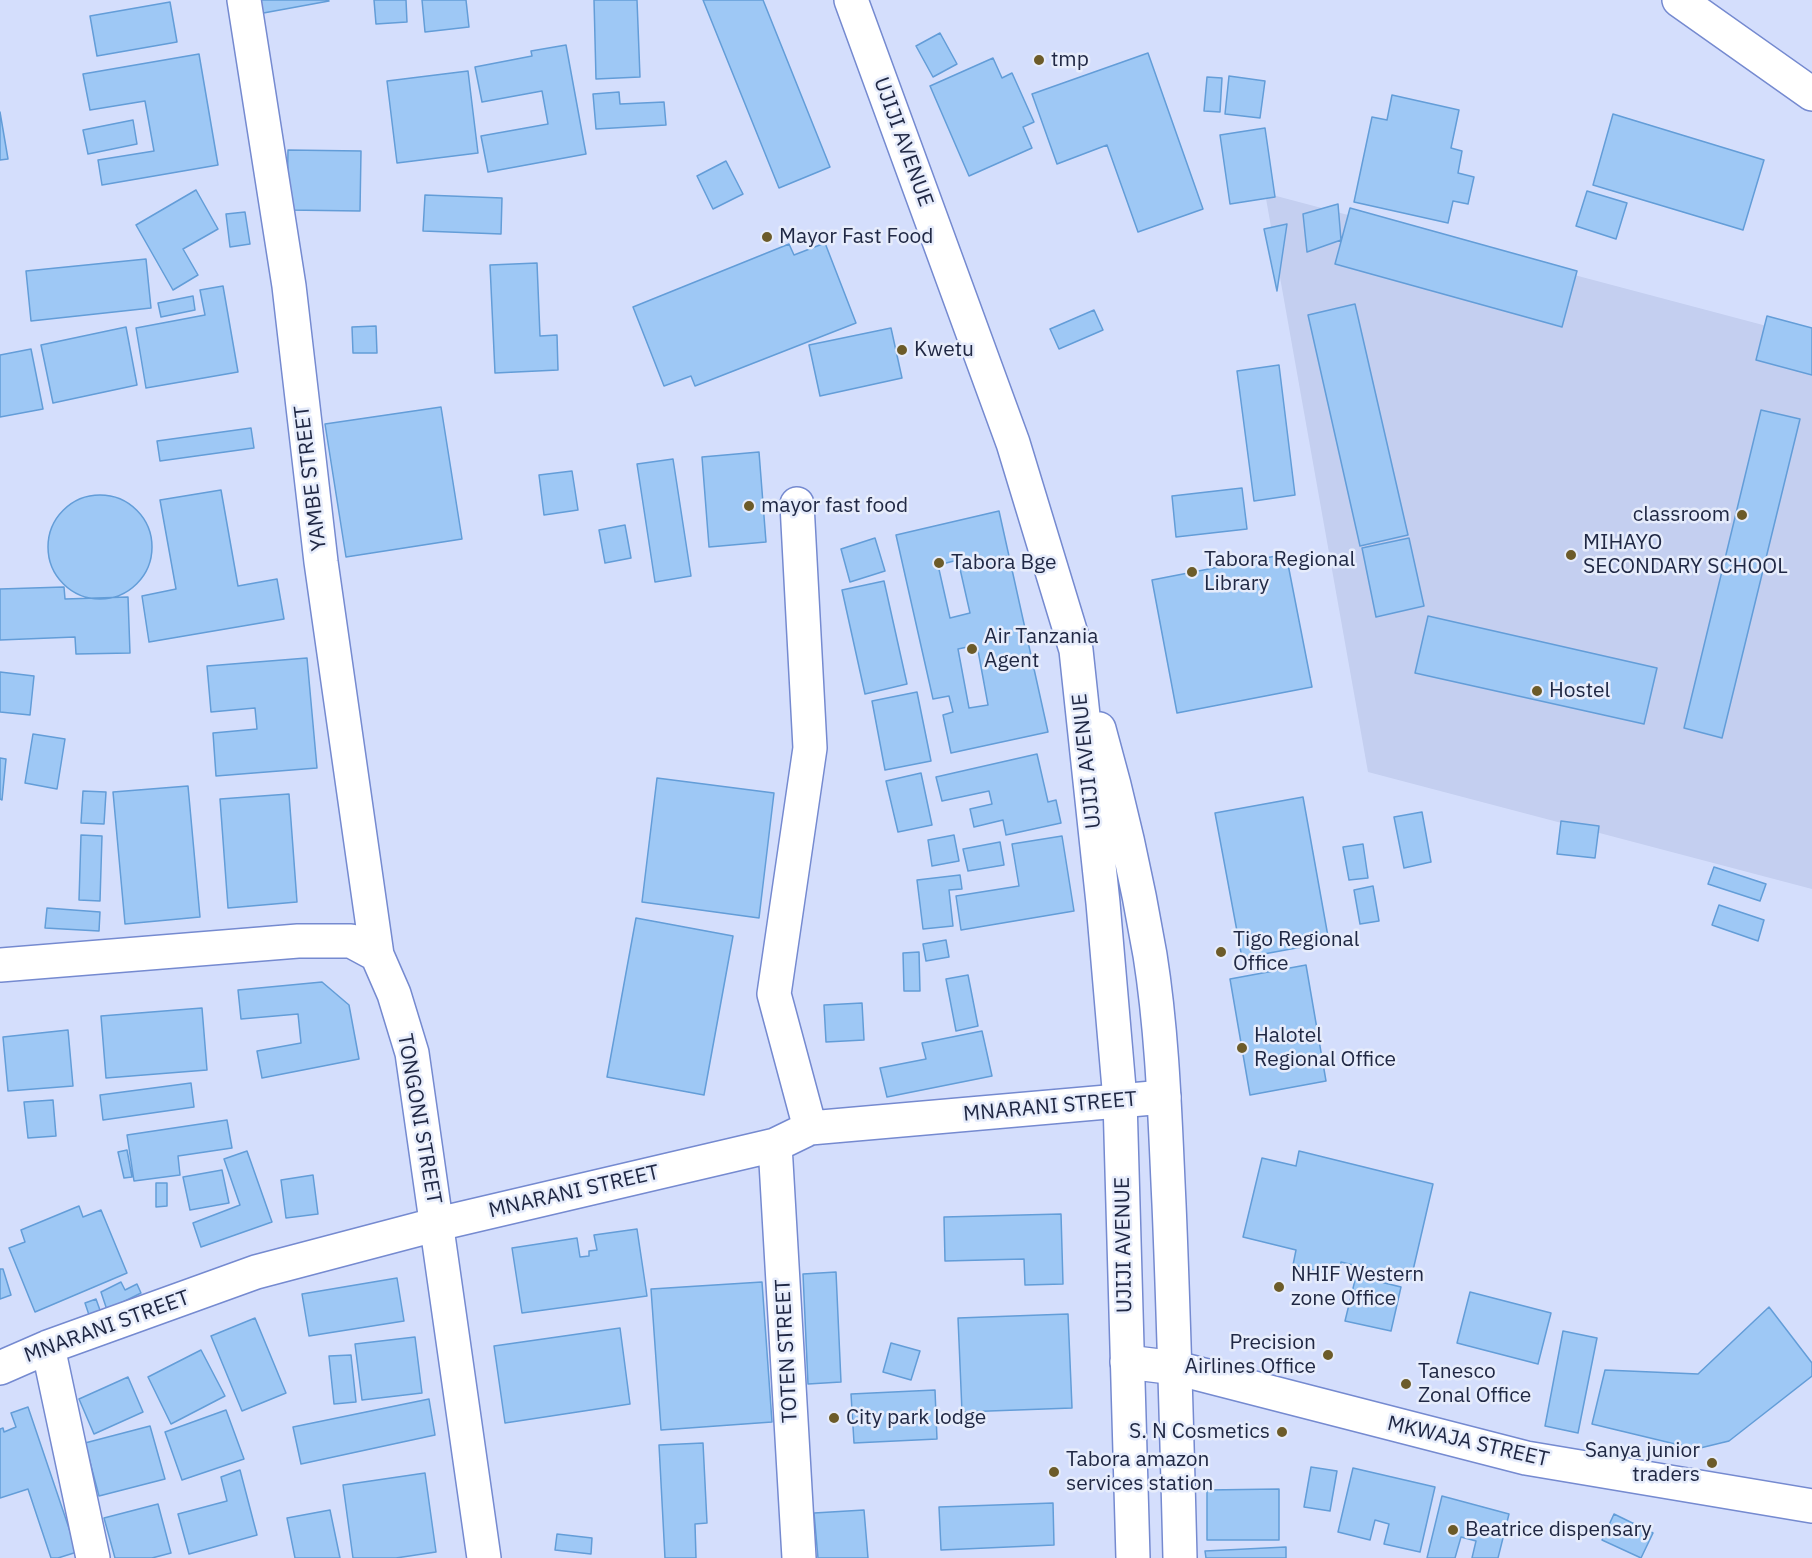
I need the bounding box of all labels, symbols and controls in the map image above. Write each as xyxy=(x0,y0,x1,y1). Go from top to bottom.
place label: tmp xyxy=(1051,47,1089,73)
marker: tmp xyxy=(1032,53,1046,67)
street label: UJIJI AVENUE xyxy=(868,74,938,210)
place label: Mayor Fast Food xyxy=(779,224,933,250)
marker: Mayor Fast Food xyxy=(760,230,774,244)
place label: Kwetu xyxy=(914,337,974,363)
marker: Kwetu xyxy=(895,343,909,357)
street label: YAMBE STREET xyxy=(290,404,332,552)
place label: mayor fast food xyxy=(761,493,908,519)
marker: mayor fast food xyxy=(742,499,756,513)
place label: classroom xyxy=(1633,502,1730,528)
marker: classroom xyxy=(1735,508,1749,522)
place label: MIHAYO SECONDARY SCHOOL xyxy=(1583,530,1788,580)
place label: Tabora Regional Library xyxy=(1204,547,1355,597)
marker: MIHAYO SECONDARY SCHOOL xyxy=(1564,548,1578,562)
place label: Tabora Bge xyxy=(951,550,1057,576)
marker: Tabora Bge xyxy=(932,556,946,570)
marker: Tabora Regional Library xyxy=(1185,565,1199,579)
place label: Air Tanzania Agent xyxy=(984,624,1098,674)
marker: Air Tanzania Agent xyxy=(965,642,979,656)
place label: Hostel xyxy=(1549,678,1610,704)
marker: Hostel xyxy=(1530,684,1544,698)
street label: UJIJI AVENUE xyxy=(1067,692,1107,830)
place label: Tigo Regional Office xyxy=(1233,927,1360,977)
marker: Tigo Regional Office xyxy=(1214,945,1228,959)
place label: Halotel Regional Office xyxy=(1254,1023,1396,1073)
street label: TONGONI STREET xyxy=(392,1032,446,1206)
marker: Halotel Regional Office xyxy=(1235,1041,1249,1055)
street label: MNARANI STREET xyxy=(962,1087,1138,1127)
street label: MNARANI STREET xyxy=(486,1160,662,1224)
street label: UJIJI AVENUE xyxy=(1110,1177,1138,1313)
place label: NHIF Western zone Office xyxy=(1291,1262,1424,1312)
street label: TOTEN STREET xyxy=(771,1278,803,1424)
marker: NHIF Western zone Office xyxy=(1272,1280,1286,1294)
street label: MNARANI STREET xyxy=(21,1285,193,1369)
place label: Precision Airlines Office xyxy=(1184,1330,1316,1380)
marker: Precision Airlines Office xyxy=(1321,1348,1335,1362)
place label: Tanesco Zonal Office xyxy=(1418,1359,1531,1409)
marker: Tanesco Zonal Office xyxy=(1399,1377,1413,1391)
place label: City park lodge xyxy=(846,1405,986,1431)
marker: City park lodge xyxy=(827,1411,841,1425)
street label: MKWAJA STREET xyxy=(1385,1411,1551,1473)
place label: S. N Cosmetics xyxy=(1129,1419,1270,1445)
marker: S. N Cosmetics xyxy=(1275,1425,1289,1439)
place label: Sanya junior traders xyxy=(1585,1438,1700,1488)
place label: Tabora amazon services station xyxy=(1066,1447,1213,1497)
marker: Sanya junior traders xyxy=(1705,1456,1719,1470)
marker: Tabora amazon services station xyxy=(1047,1465,1061,1479)
place label: Beatrice dispensary xyxy=(1465,1517,1652,1543)
marker: Beatrice dispensary xyxy=(1446,1523,1460,1537)

